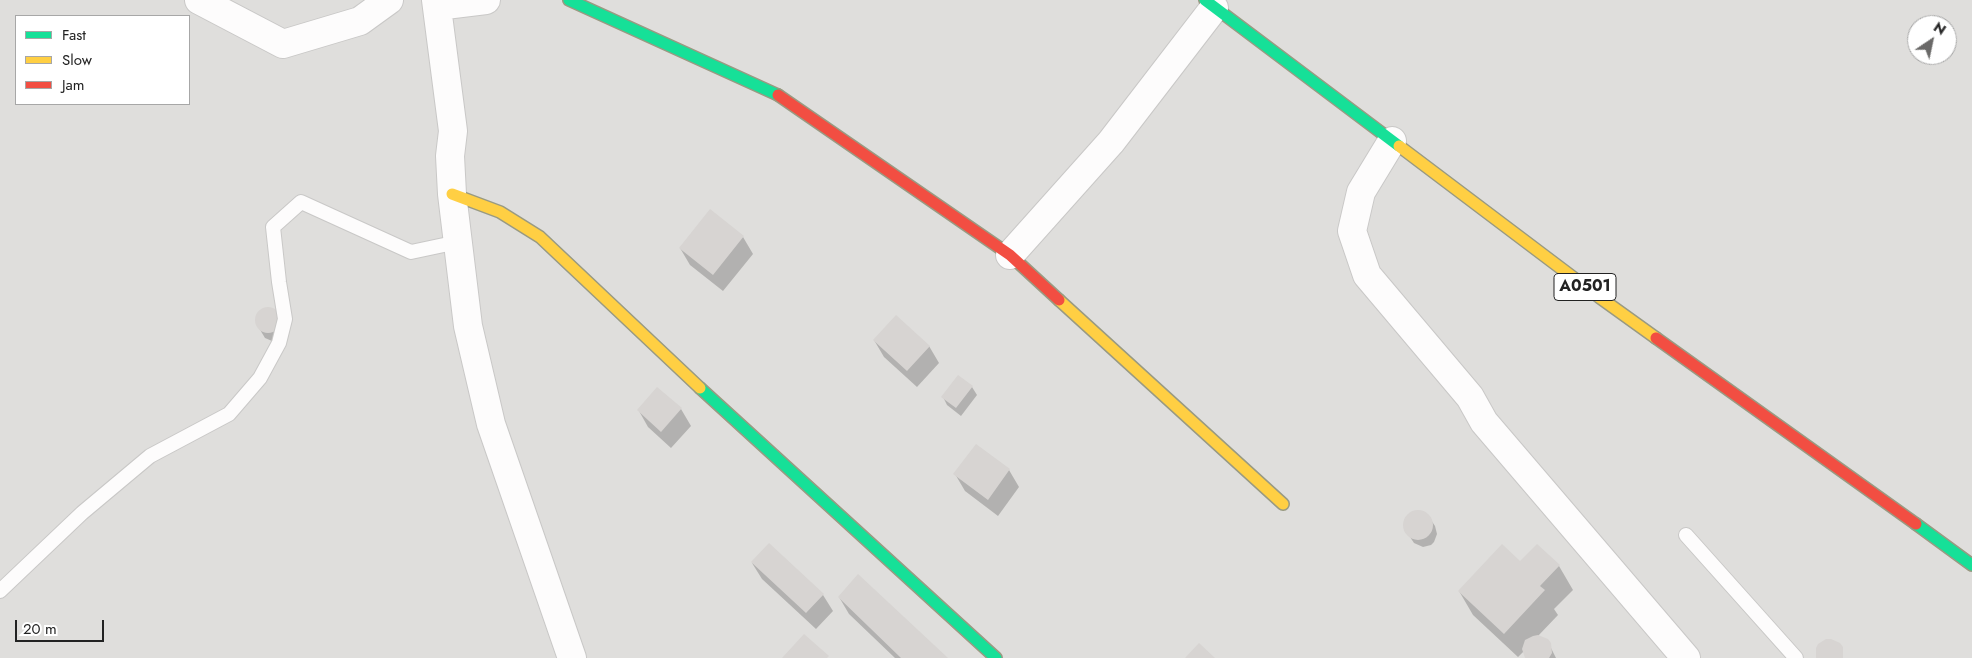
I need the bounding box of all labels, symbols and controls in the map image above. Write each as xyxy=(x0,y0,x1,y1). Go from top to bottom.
legend xyxy=(15,15,190,105)
north arrow xyxy=(1907,15,1957,65)
text: N xyxy=(1930,17,1950,40)
text: Fast xyxy=(62,24,86,46)
text: Slow xyxy=(62,49,92,71)
text: Jam xyxy=(62,74,85,96)
road number: A0501 xyxy=(1554,274,1616,300)
scale bar xyxy=(18,610,106,642)
text: 20 m xyxy=(23,618,57,640)

